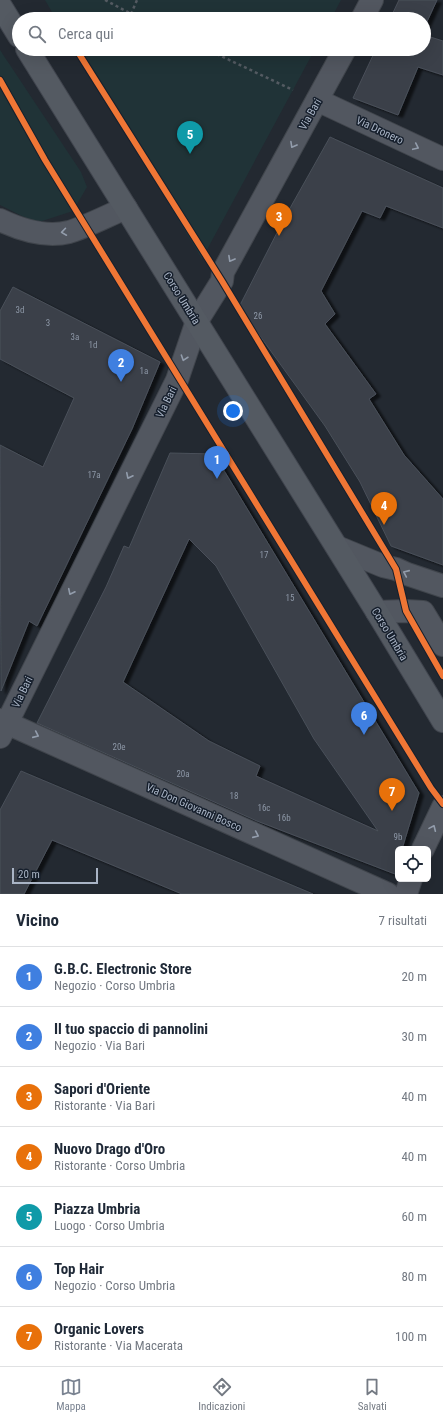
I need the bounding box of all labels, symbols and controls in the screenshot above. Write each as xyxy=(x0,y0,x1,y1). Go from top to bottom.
search box xyxy=(12,12,431,56)
icon: search xyxy=(26,23,48,45)
text: Cerca qui xyxy=(58,25,114,43)
street label: Via Bari xyxy=(297,96,324,132)
street label: Via Dronero xyxy=(354,114,406,147)
pin: 5 xyxy=(177,121,203,154)
one-way arrow xyxy=(290,141,298,148)
one-way arrow xyxy=(412,142,419,150)
pin: 3 xyxy=(266,203,292,236)
one-way arrow xyxy=(61,227,67,236)
one-way arrow xyxy=(228,255,235,262)
street label: Corso Umbria xyxy=(160,270,203,327)
house number: 3d xyxy=(16,305,24,315)
house number: 26 xyxy=(254,311,262,321)
house number: 3 xyxy=(46,318,50,328)
house number: 3a xyxy=(71,332,79,342)
house number: 1d xyxy=(89,340,97,350)
pin: 2 xyxy=(108,349,134,382)
one-way arrow xyxy=(181,355,189,362)
house number: 1a xyxy=(140,366,148,376)
street label: Via Bari xyxy=(153,384,180,420)
your location xyxy=(223,401,243,421)
pin: 1 xyxy=(204,446,230,479)
house number: 17a xyxy=(87,470,101,480)
one-way arrow xyxy=(126,472,134,479)
pin: 4 xyxy=(371,492,397,525)
house number: 17 xyxy=(260,550,269,560)
one-way arrow xyxy=(403,570,410,578)
one-way arrow xyxy=(68,588,76,596)
house number: 15 xyxy=(286,593,295,603)
street label: Corso Umbria xyxy=(369,606,410,663)
street label: Via Bari xyxy=(9,674,36,710)
pin: 6 xyxy=(351,702,377,735)
one-way arrow xyxy=(31,730,39,738)
house number: 20e xyxy=(112,742,126,752)
house number: 20a xyxy=(176,769,190,779)
pin: 7 xyxy=(379,778,405,811)
street label: Via Don Giovanni Bosco xyxy=(144,780,244,835)
house number: 18 xyxy=(230,791,238,801)
house number: 16c xyxy=(257,803,271,813)
house number: 16b xyxy=(277,813,291,823)
one-way arrow xyxy=(428,824,436,832)
one-way arrow xyxy=(252,830,260,838)
house number: 9b xyxy=(394,832,403,842)
map controls xyxy=(395,846,431,882)
button: locate xyxy=(395,846,431,882)
scale bar xyxy=(12,866,98,885)
text: 20 m xyxy=(18,868,40,881)
text: Vicino xyxy=(16,910,59,930)
text: 7 risultati xyxy=(379,913,427,928)
text: G.B.C. Electronic Store xyxy=(54,960,192,978)
text: 1 xyxy=(26,969,32,984)
text: 20 m xyxy=(401,969,427,984)
text: Negozio · Corso Umbria xyxy=(54,978,175,993)
text: Il tuo spaccio di pannolini xyxy=(54,1020,208,1038)
text: 2 xyxy=(26,1029,32,1044)
text: 30 m xyxy=(401,1029,427,1044)
text: Negozio · Via Bari xyxy=(54,1038,145,1053)
text: Sapori d'Oriente xyxy=(54,1080,150,1098)
text: 3 xyxy=(26,1089,32,1104)
text: 40 m xyxy=(401,1089,427,1104)
text: Ristorante · Via Bari xyxy=(54,1098,155,1113)
text: Nuovo Drago d'Oro xyxy=(54,1140,165,1158)
text: 4 xyxy=(26,1149,32,1164)
text: 40 m xyxy=(401,1149,427,1164)
text: Ristorante · Corso Umbria xyxy=(54,1158,185,1173)
text: Piazza Umbria xyxy=(54,1200,140,1218)
text: 5 xyxy=(26,1209,32,1224)
text: 60 m xyxy=(401,1209,427,1224)
text: Luogo · Corso Umbria xyxy=(54,1218,165,1233)
text: Top Hair xyxy=(54,1260,104,1278)
text: 6 xyxy=(26,1269,32,1284)
text: 80 m xyxy=(401,1269,427,1284)
text: Negozio · Corso Umbria xyxy=(54,1278,175,1293)
text: Organic Lovers xyxy=(54,1320,144,1338)
text: 7 xyxy=(26,1329,32,1344)
text: 100 m xyxy=(395,1329,427,1344)
text: Ristorante · Via Macerata xyxy=(54,1338,183,1353)
tab: Mappa xyxy=(56,1376,86,1413)
tab: Indicazioni xyxy=(198,1376,245,1413)
tab: Salvati xyxy=(358,1376,387,1413)

